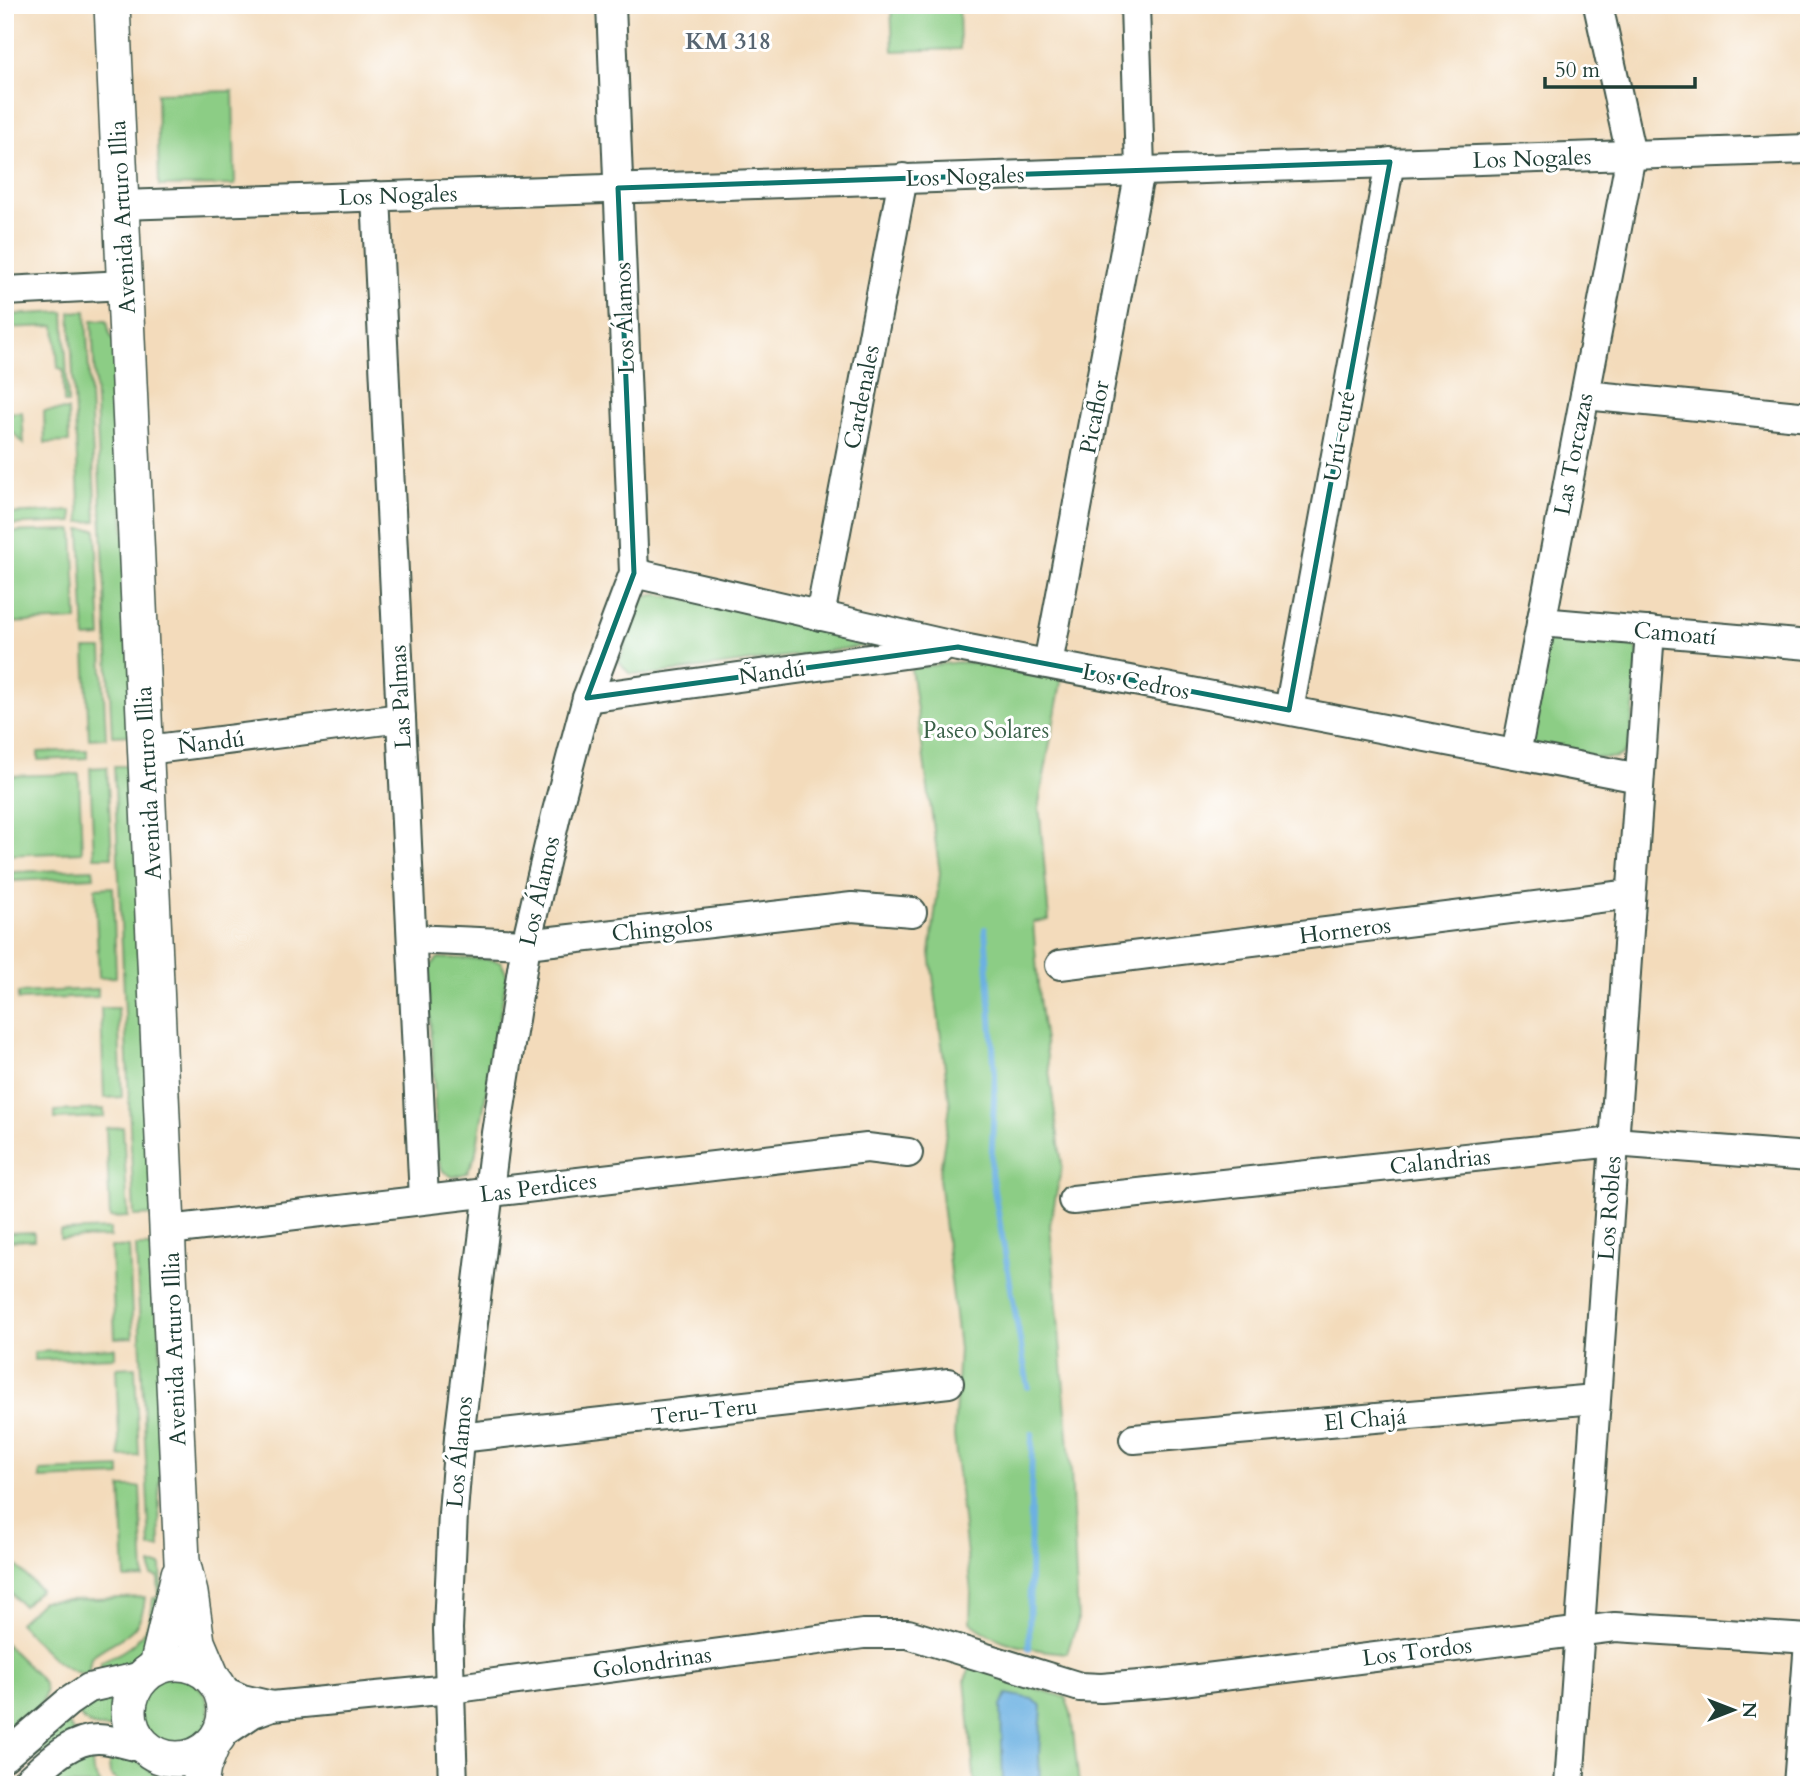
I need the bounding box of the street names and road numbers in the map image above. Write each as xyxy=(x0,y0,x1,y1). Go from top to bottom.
street label: Avenida Arturo Illia xyxy=(102,119,143,315)
street label: Los Nogales xyxy=(1472,141,1592,176)
street label: Los Nogales xyxy=(905,159,1025,194)
street label: Los Nogales xyxy=(338,178,458,213)
street label: Los Álamos xyxy=(607,261,642,374)
street label: Cardenales xyxy=(836,342,887,452)
street label: Picaflor xyxy=(1072,377,1117,457)
street label: Urú-curé xyxy=(1316,388,1363,484)
street label: Las Torcazas xyxy=(1546,390,1601,518)
street label: Camoatí xyxy=(1632,614,1718,653)
street label: Las Palmas xyxy=(382,644,419,750)
street label: Ñandú xyxy=(736,651,808,693)
street label: Los Cedros xyxy=(1079,656,1192,707)
street label: Avenida Arturo Illia xyxy=(128,685,169,881)
street label: Ñandú xyxy=(176,722,246,762)
street label: Los Álamos xyxy=(512,833,567,949)
street label: Chingolos xyxy=(610,908,714,949)
street label: Horneros xyxy=(1297,910,1393,951)
street label: Calandrias xyxy=(1388,1141,1492,1182)
street label: Los Robles xyxy=(1590,1155,1629,1261)
street label: Las Perdices xyxy=(478,1165,598,1210)
street label: Avenida Arturo Illia xyxy=(156,1251,193,1446)
street label: Teru-Teru xyxy=(649,1390,759,1432)
street label: Los Álamos xyxy=(439,1395,480,1509)
street label: El Chajá xyxy=(1322,1400,1408,1439)
street label: Los Tordos xyxy=(1360,1629,1474,1674)
street label: Golondrinas xyxy=(591,1639,714,1686)

